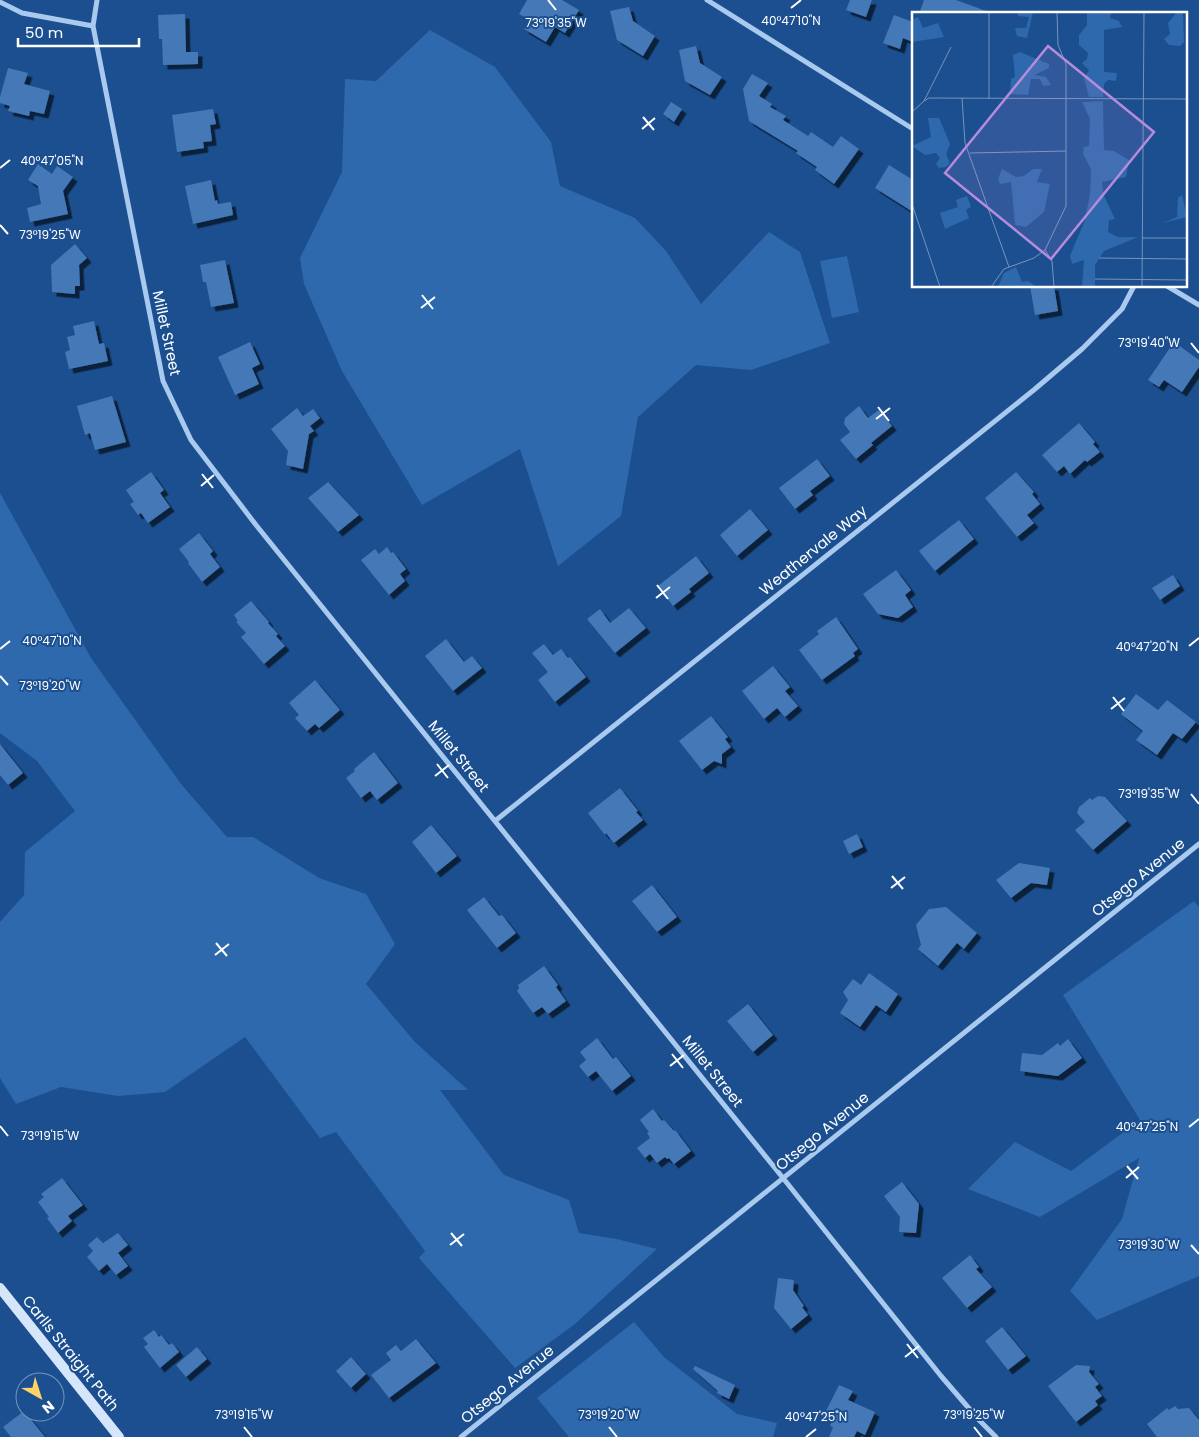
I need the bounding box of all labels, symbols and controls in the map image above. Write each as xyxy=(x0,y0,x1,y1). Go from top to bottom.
text: 40°47'10"N xyxy=(761,12,821,29)
inset map xyxy=(912,12,1186,288)
text: 73°19'35"W xyxy=(525,14,587,31)
scale bar xyxy=(18,15,139,47)
text: 50 m xyxy=(25,22,63,43)
text: 40°47'05"N xyxy=(20,152,84,169)
text: 73°19'25"W xyxy=(19,226,81,243)
street label: Millet Street xyxy=(148,288,186,378)
text: 73°19'40"W xyxy=(1118,334,1180,351)
street label: Weathervale Way xyxy=(755,500,872,600)
text: 40°47'10"N xyxy=(22,632,82,649)
text: 40°47'20"N xyxy=(1116,638,1178,655)
text: 73°19'20"W xyxy=(19,677,81,694)
street label: Millet Street xyxy=(424,716,494,796)
text: 73°19'35"W xyxy=(1118,785,1180,802)
street label: Otsego Avenue xyxy=(1087,833,1189,921)
street label: Millet Street xyxy=(678,1031,748,1111)
street label: Otsego Avenue xyxy=(771,1087,873,1175)
text: 40°47'25"N xyxy=(1116,1118,1178,1135)
text: 73°19'15"W xyxy=(21,1127,80,1144)
text: 73°19'30"W xyxy=(1118,1236,1180,1253)
street label: Carlls Straight Path xyxy=(18,1291,124,1415)
street label: Otsego Avenue xyxy=(456,1340,558,1428)
north arrow xyxy=(15,1372,65,1422)
text: N xyxy=(38,1396,59,1418)
text: 73°19'15"W xyxy=(215,1406,274,1423)
text: 73°19'20"W xyxy=(578,1406,640,1423)
text: 73°19'25"W xyxy=(943,1406,1005,1423)
text: 40°47'25"N xyxy=(785,1408,847,1425)

